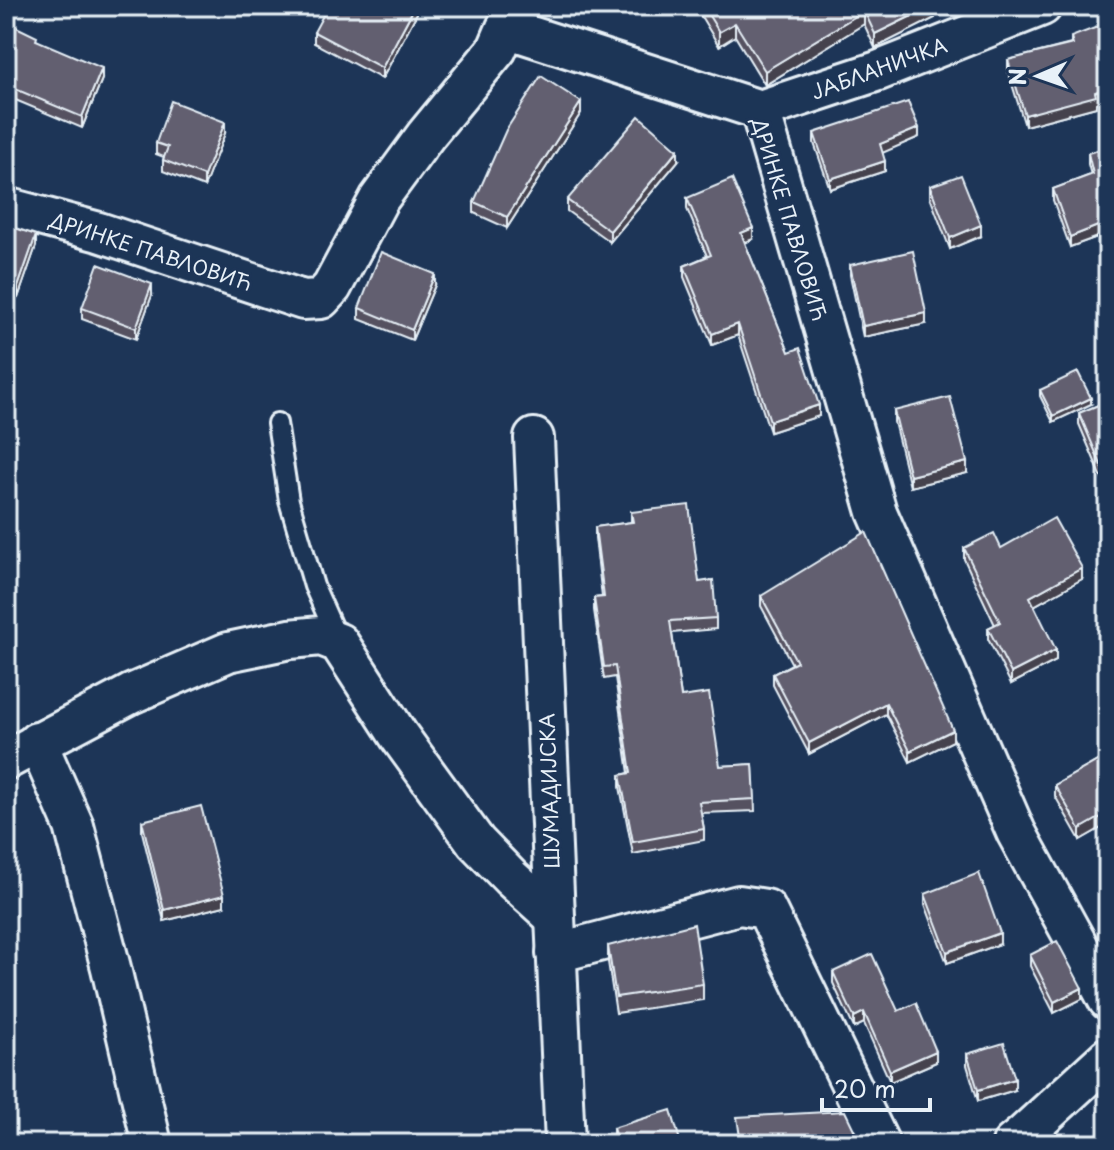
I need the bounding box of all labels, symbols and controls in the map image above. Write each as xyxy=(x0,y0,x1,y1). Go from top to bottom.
street label: ЈАБЛАНИЧКА xyxy=(807,30,951,106)
north arrow xyxy=(998,36,1078,116)
text: N xyxy=(1000,67,1033,86)
street label: ДРИНКЕ ПАВЛОВИЋ xyxy=(745,113,835,324)
street label: ДРИНКЕ ПАВЛОВИЋ xyxy=(45,204,256,298)
street label: ШУМАДИЈСКА xyxy=(531,713,567,869)
scale bar xyxy=(822,1062,930,1112)
text: 20 m xyxy=(834,1070,896,1106)

